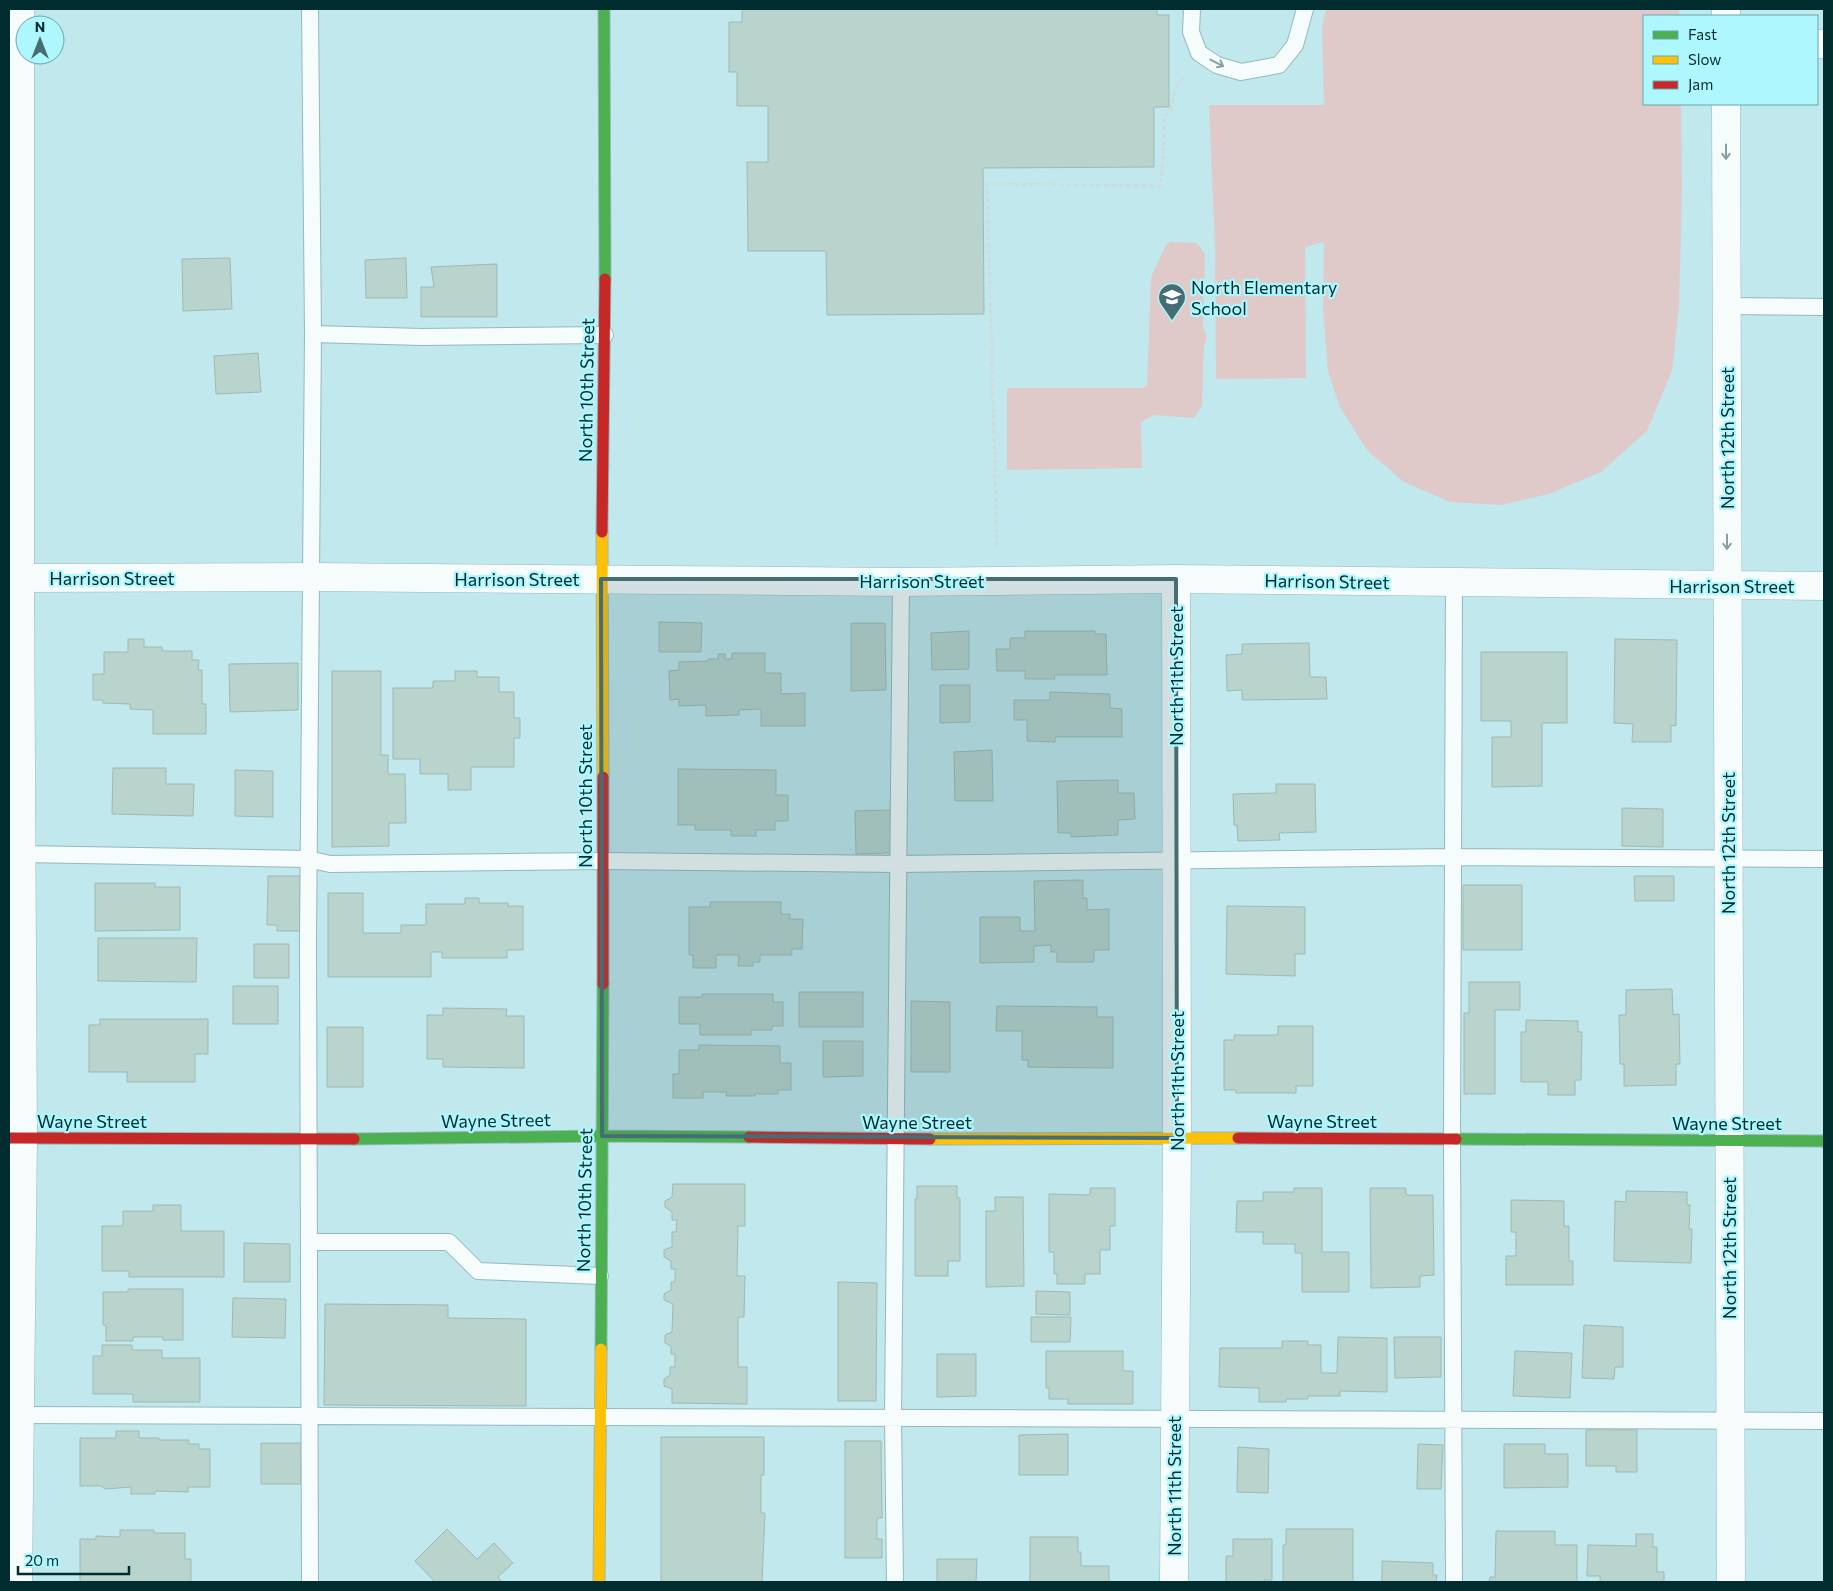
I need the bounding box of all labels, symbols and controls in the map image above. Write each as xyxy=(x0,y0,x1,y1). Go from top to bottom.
north arrow xyxy=(15,15,65,65)
legend xyxy=(1643,15,1818,105)
text: N xyxy=(35,18,45,35)
text: Fast xyxy=(1688,25,1717,43)
text: Slow xyxy=(1688,50,1721,68)
one-way arrow xyxy=(1209,59,1224,69)
text: Jam xyxy=(1688,75,1713,93)
one-way arrow xyxy=(1721,144,1731,160)
place label: North Elementary School xyxy=(1191,276,1337,319)
school or university icon: North Elementary School xyxy=(1157,282,1187,321)
street label: North 10th Street xyxy=(574,318,598,462)
street label: North 12th Street xyxy=(1716,367,1738,509)
one-way arrow xyxy=(1722,534,1732,550)
street label: Harrison Street xyxy=(49,567,175,589)
street label: Harrison Street xyxy=(454,568,580,590)
street label: Harrison Street xyxy=(1264,569,1390,593)
street label: Harrison Street xyxy=(859,570,985,592)
street label: Harrison Street xyxy=(1669,575,1795,597)
street label: North 11th Street xyxy=(1165,606,1187,746)
street label: North 10th Street xyxy=(574,724,596,868)
street label: North 12th Street xyxy=(1717,772,1739,914)
street label: North 11th Street xyxy=(1166,1011,1188,1151)
street label: Wayne Street xyxy=(441,1108,551,1132)
street label: Wayne Street xyxy=(37,1110,147,1132)
street label: Wayne Street xyxy=(1267,1110,1377,1132)
street label: Wayne Street xyxy=(862,1111,972,1133)
street label: Wayne Street xyxy=(1672,1112,1782,1134)
street label: North 10th Street xyxy=(572,1128,596,1272)
street label: North 12th Street xyxy=(1718,1177,1740,1319)
street label: North 11th Street xyxy=(1163,1416,1185,1556)
scale bar xyxy=(18,1544,129,1576)
text: 20 m xyxy=(25,1551,59,1569)

